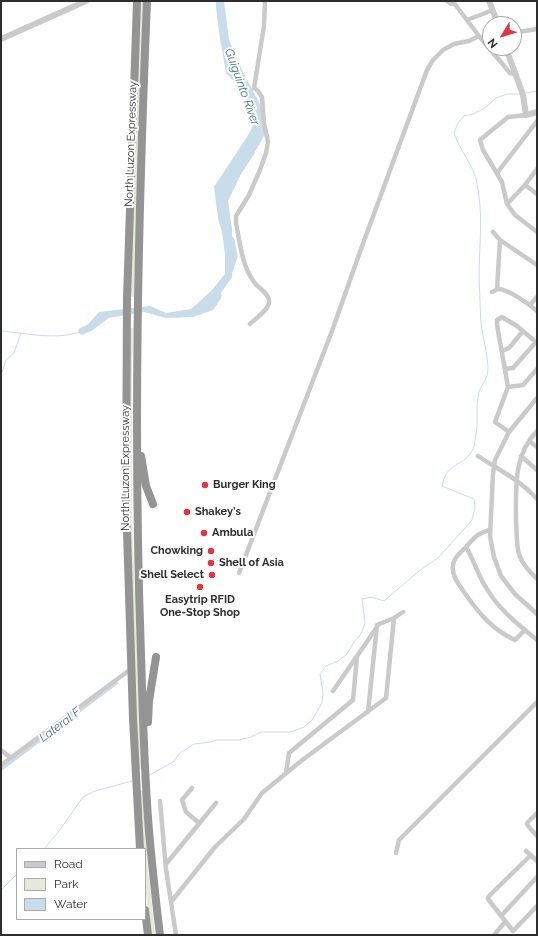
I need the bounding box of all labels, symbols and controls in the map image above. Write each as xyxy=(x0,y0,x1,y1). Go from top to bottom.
north arrow xyxy=(482,16,522,56)
text: N xyxy=(485,36,501,50)
water label: Guiguinto River xyxy=(221,47,263,127)
street label: North Luzon Expressway xyxy=(122,81,140,207)
street label: North Luzon Expressway xyxy=(119,405,133,531)
place label: Burger King xyxy=(213,478,276,492)
marker: Burger King xyxy=(200,480,210,490)
place label: Shakey's xyxy=(195,505,241,519)
marker: Shakey's xyxy=(182,507,192,517)
place label: Ambula xyxy=(212,526,253,540)
marker: Ambula xyxy=(199,528,209,538)
place label: Chowking xyxy=(151,544,203,558)
marker: Chowking xyxy=(206,546,216,556)
place label: Shell of Asia xyxy=(219,556,284,570)
marker: Shell of Asia xyxy=(206,558,216,568)
place label: Shell Select xyxy=(141,568,204,582)
marker: Shell Select xyxy=(207,570,217,580)
marker: Easytrip RFID One-Stop Shop xyxy=(195,582,205,592)
place label: Easytrip RFID One-Stop Shop xyxy=(160,593,240,619)
water label: Lateral F xyxy=(37,705,83,745)
legend xyxy=(16,848,146,920)
text: Road xyxy=(54,857,83,871)
text: Park xyxy=(54,877,79,891)
text: Water xyxy=(54,897,88,911)

